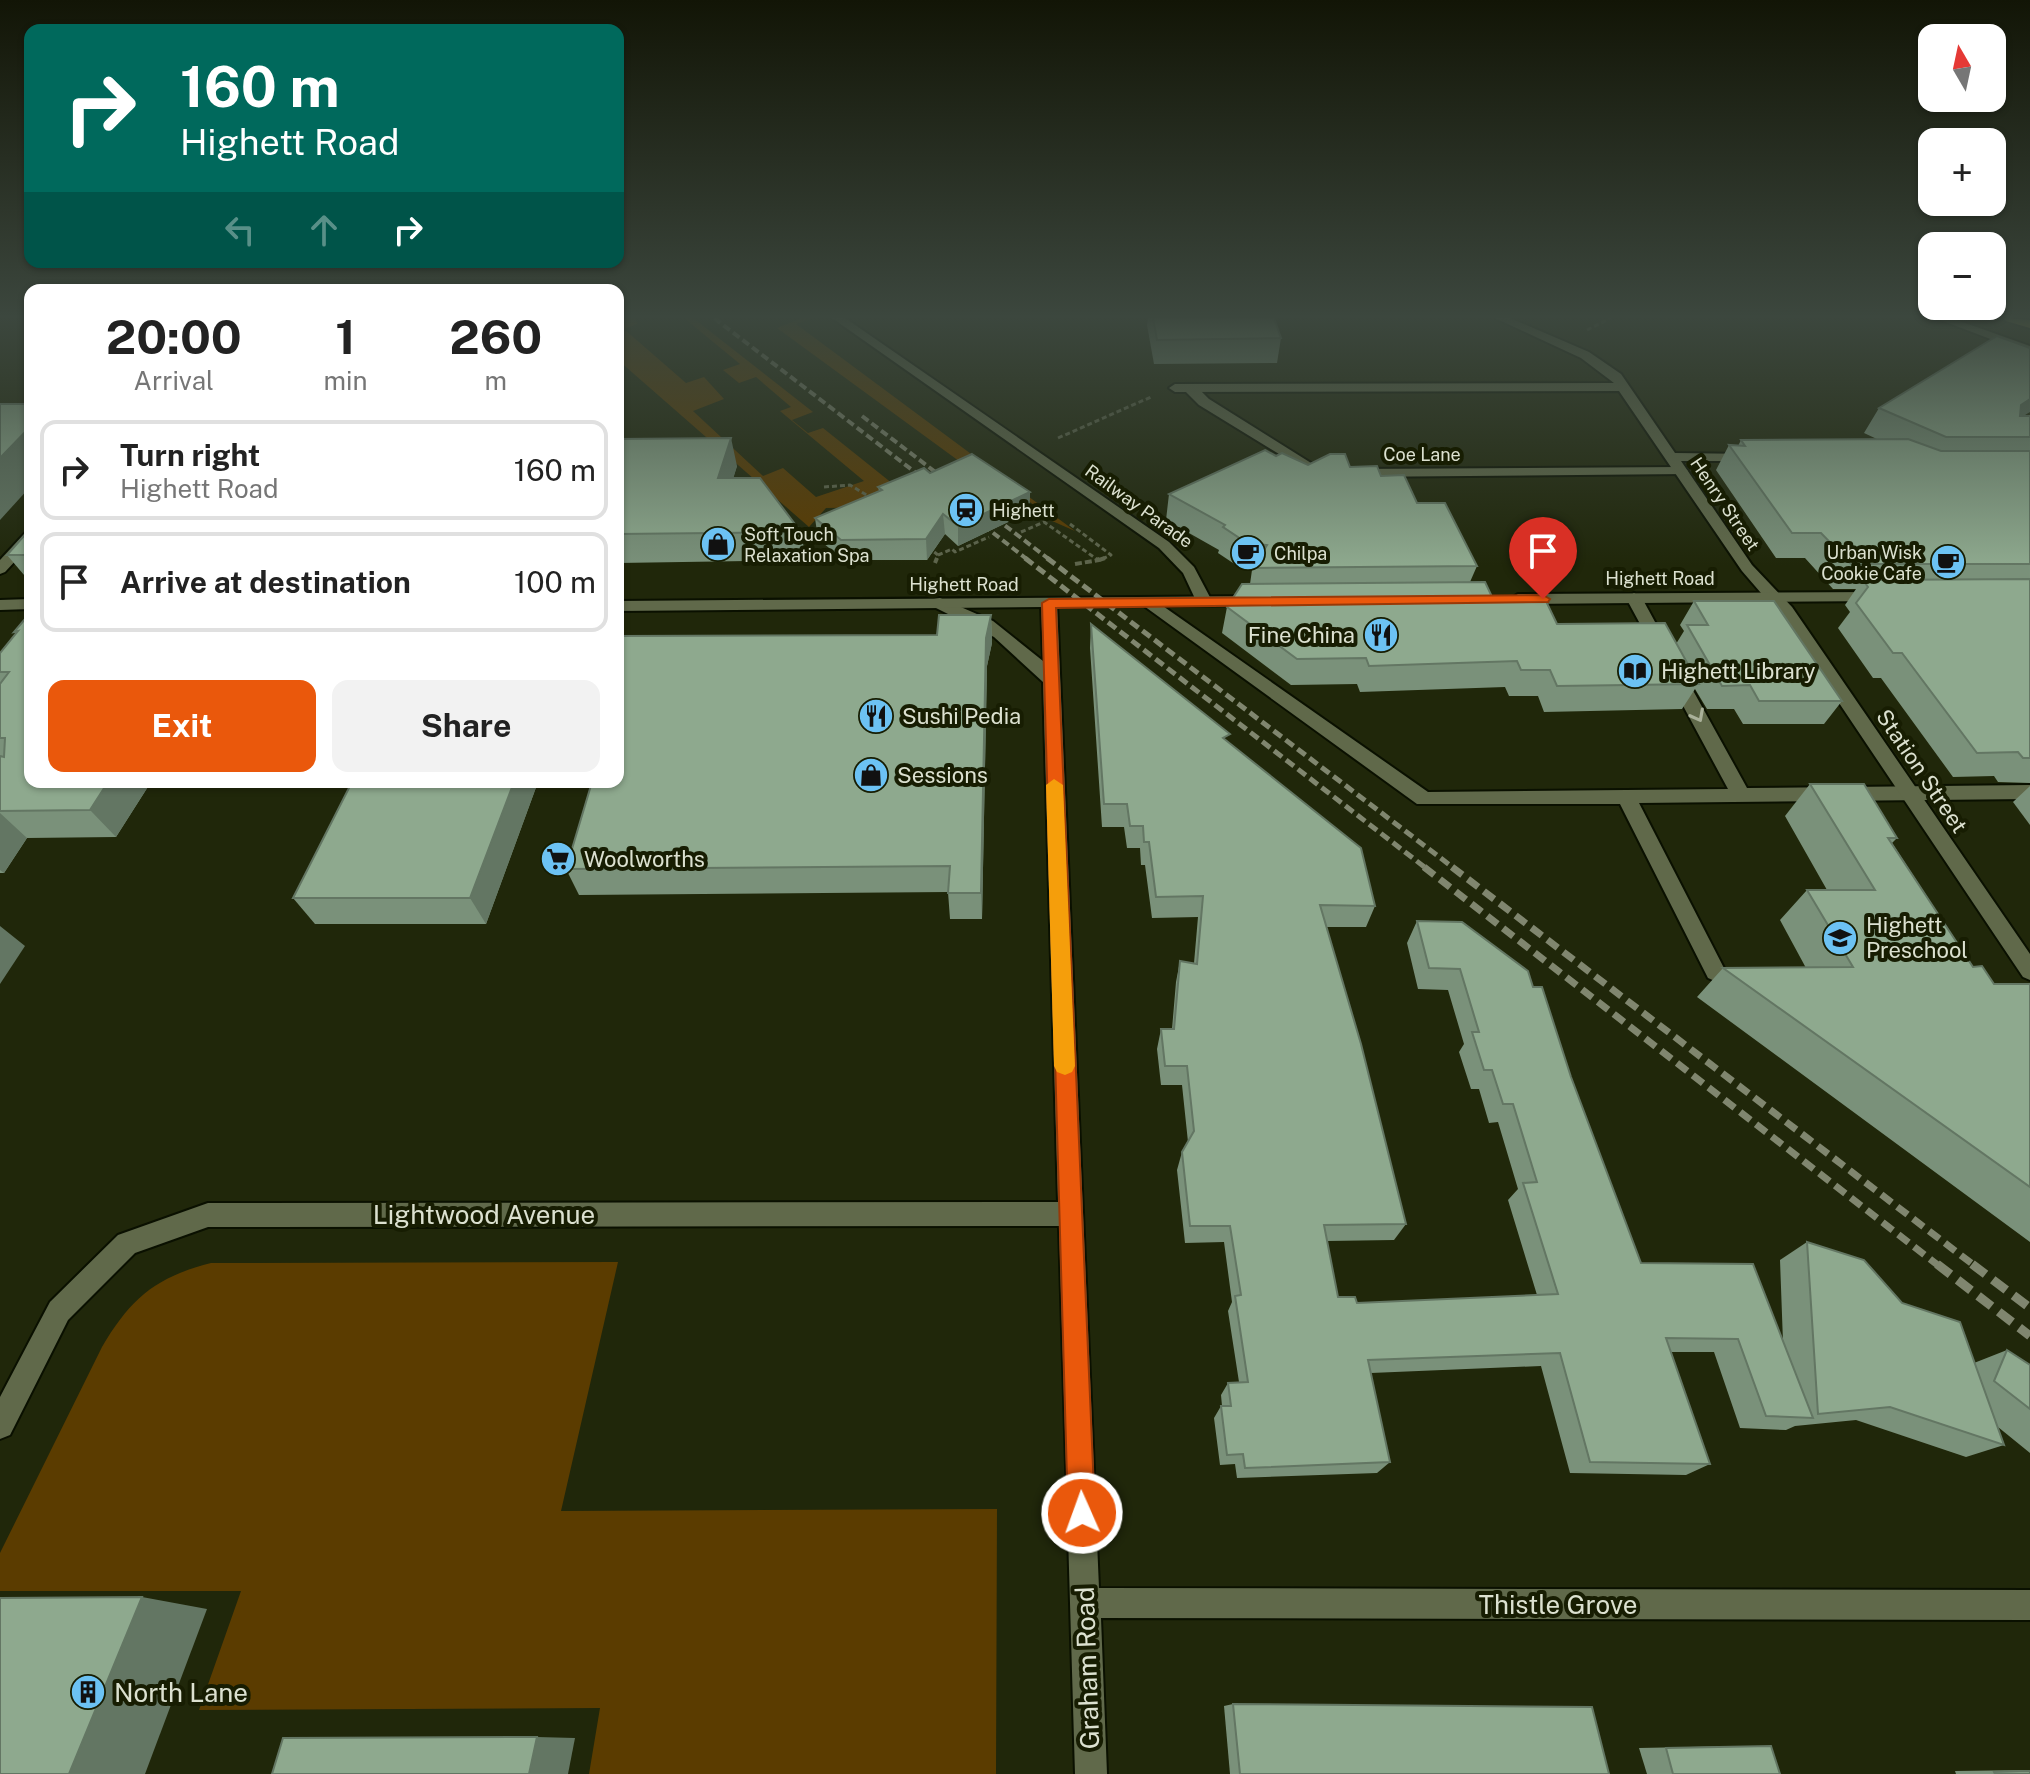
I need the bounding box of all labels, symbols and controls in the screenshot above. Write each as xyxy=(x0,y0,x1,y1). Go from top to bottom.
north arrow xyxy=(1918,24,2006,112)
map controls xyxy=(1918,24,2006,320)
text: 160 m xyxy=(180,54,340,120)
icon: right xyxy=(48,56,152,160)
text: Highett Road xyxy=(180,121,399,163)
button: + xyxy=(1918,128,2006,216)
icon: left xyxy=(218,208,262,252)
icon: ahead xyxy=(302,208,346,252)
icon: right xyxy=(386,208,430,252)
button: − xyxy=(1918,232,2006,320)
text: 20:00 xyxy=(106,308,242,365)
text: 1 xyxy=(335,308,356,365)
text: 260 xyxy=(449,308,542,365)
text: Arrival xyxy=(134,365,214,396)
text: min xyxy=(323,365,368,396)
text: m xyxy=(485,365,507,396)
text: Turn right xyxy=(120,437,260,473)
street label: Coe Lane xyxy=(1383,444,1461,465)
icon: right xyxy=(52,448,96,492)
text: 160 m xyxy=(514,452,596,488)
street label: Henry Street xyxy=(1686,453,1764,555)
street label: Railway Parade xyxy=(1081,460,1197,552)
text: Highett Road xyxy=(120,473,278,504)
station icon: Highett xyxy=(947,491,985,529)
place label: Highett xyxy=(992,500,1055,521)
pin xyxy=(1509,517,1577,599)
place label: Soft Touch Relaxation Spa xyxy=(744,524,870,566)
shop icon: Soft Touch Relaxation Spa xyxy=(699,525,737,563)
icon: arrive xyxy=(1521,529,1565,573)
cafe icon: Chilpa xyxy=(1229,534,1267,572)
place label: Urban Wisk Cookie Cafe xyxy=(1821,542,1922,584)
place label: Chilpa xyxy=(1274,543,1327,564)
cafe icon: Urban Wisk Cookie Cafe xyxy=(1929,543,1967,581)
icon: arrive xyxy=(52,560,96,604)
text: Arrive at destination xyxy=(120,564,411,600)
text: 100 m xyxy=(514,564,596,600)
street label: Highett Road xyxy=(1605,568,1715,589)
street label: Highett Road xyxy=(909,574,1019,595)
restaurant icon: Fine China xyxy=(1362,616,1400,654)
place label: Fine China xyxy=(1248,622,1355,648)
library icon: Highett Library xyxy=(1616,652,1654,690)
place label: Highett Library xyxy=(1661,658,1816,684)
button: Exit xyxy=(48,680,316,772)
button: Share xyxy=(332,680,600,772)
restaurant icon: Sushi Pedia xyxy=(857,697,895,735)
place label: Sushi Pedia xyxy=(902,703,1021,729)
street label: Station Street xyxy=(1871,704,1973,838)
one-way arrow xyxy=(1688,708,1704,722)
shop icon: Sessions xyxy=(852,756,890,794)
place label: Sessions xyxy=(897,762,988,788)
supermarket icon: Woolworths xyxy=(539,840,577,878)
place label: Woolworths xyxy=(584,846,705,872)
place label: Highett Preschool xyxy=(1866,912,1968,963)
school or university icon: Highett Preschool xyxy=(1821,919,1859,957)
street label: Lightwood Avenue xyxy=(373,1199,595,1230)
position arrow xyxy=(1040,1471,1124,1555)
street label: Graham Road xyxy=(1069,1586,1105,1750)
street label: Thistle Grove xyxy=(1479,1589,1637,1620)
building icon: North Lane xyxy=(69,1673,107,1711)
place label: North Lane xyxy=(114,1677,248,1708)

